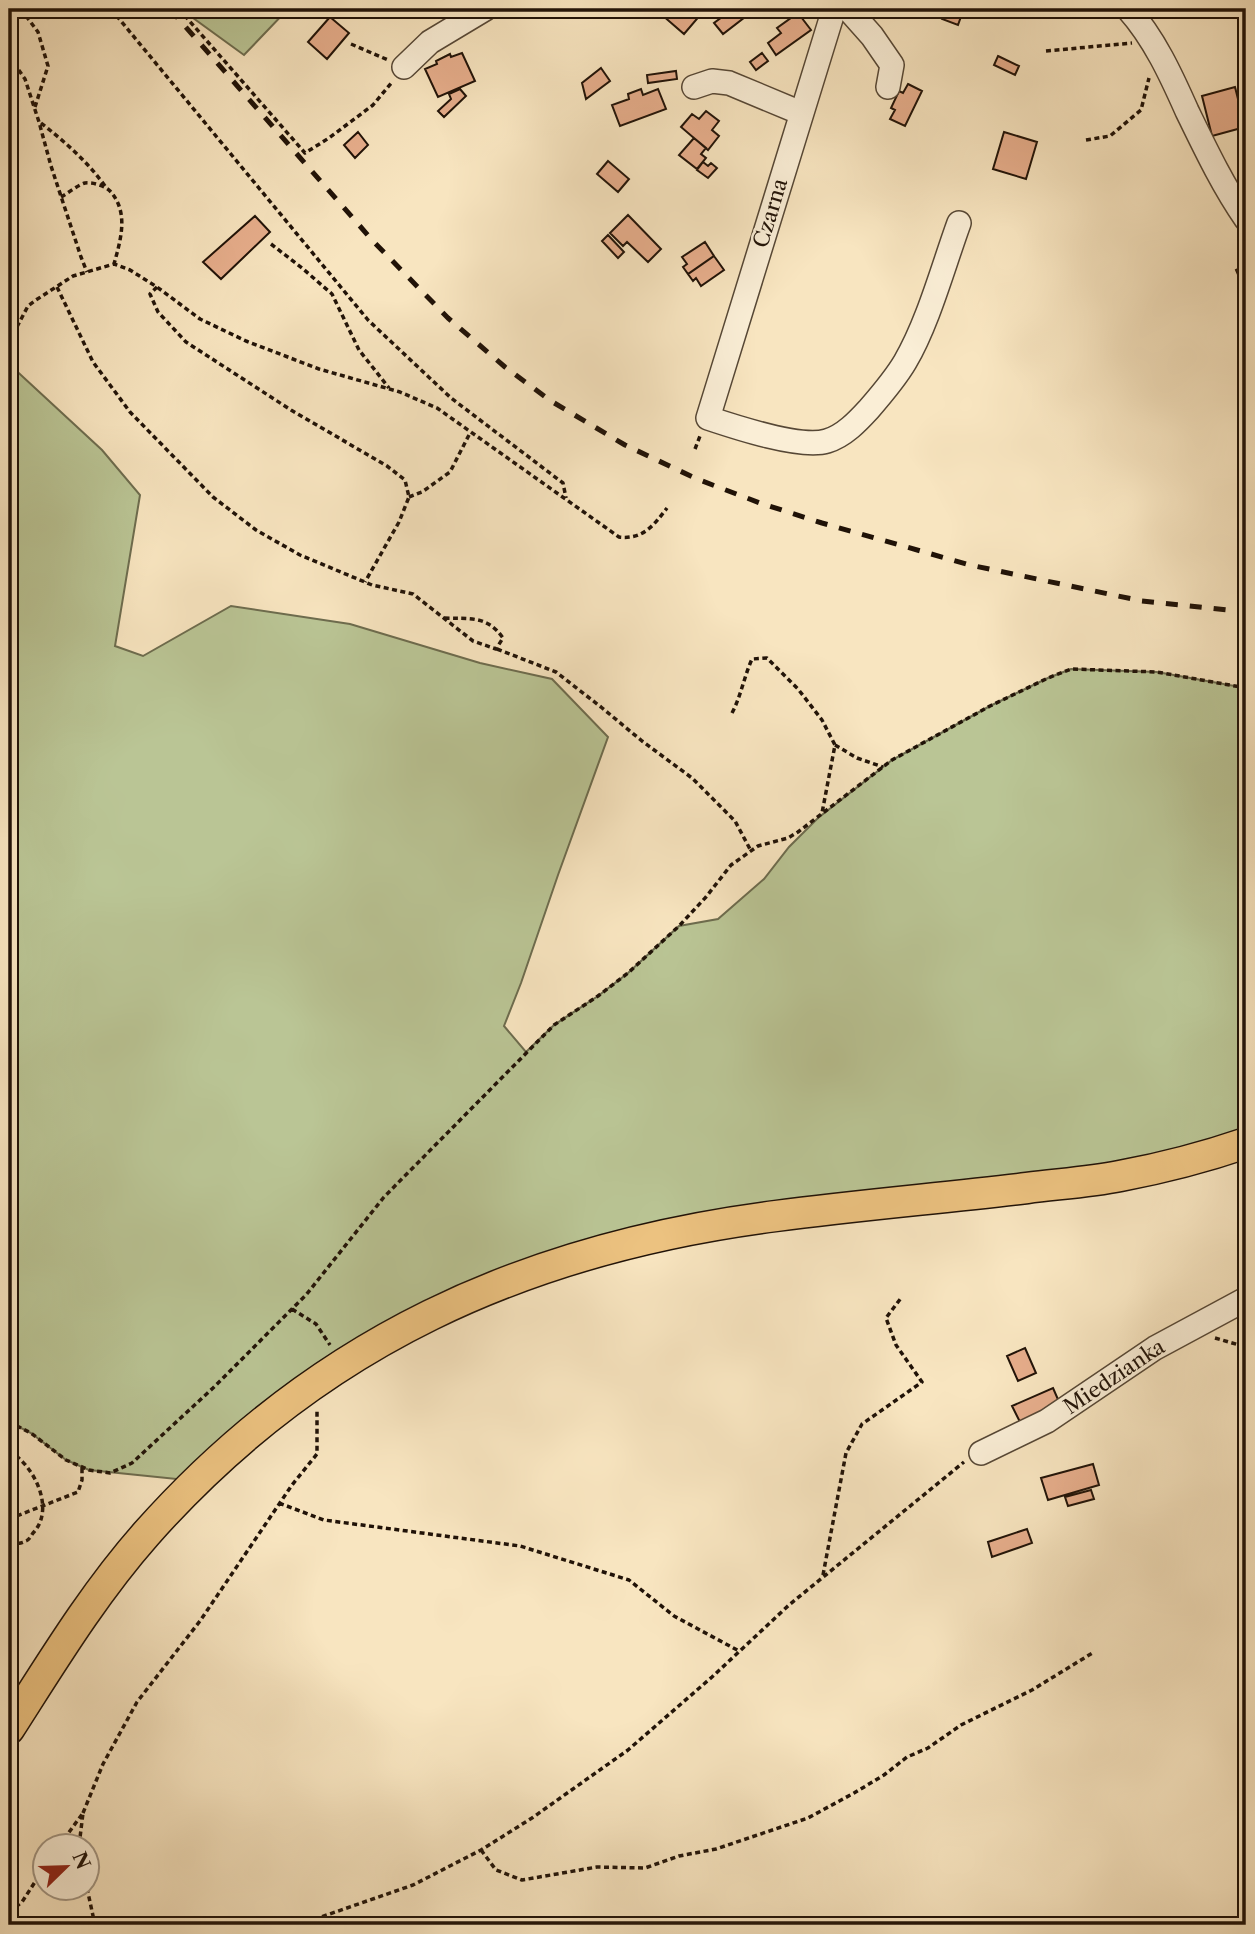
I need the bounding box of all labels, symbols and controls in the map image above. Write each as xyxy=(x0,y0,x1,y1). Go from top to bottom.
street label: Czarna xyxy=(748,174,793,251)
street label: Miedzianka xyxy=(1059,1333,1169,1419)
north arrow xyxy=(32,1832,102,1902)
text: N xyxy=(67,1848,95,1873)

